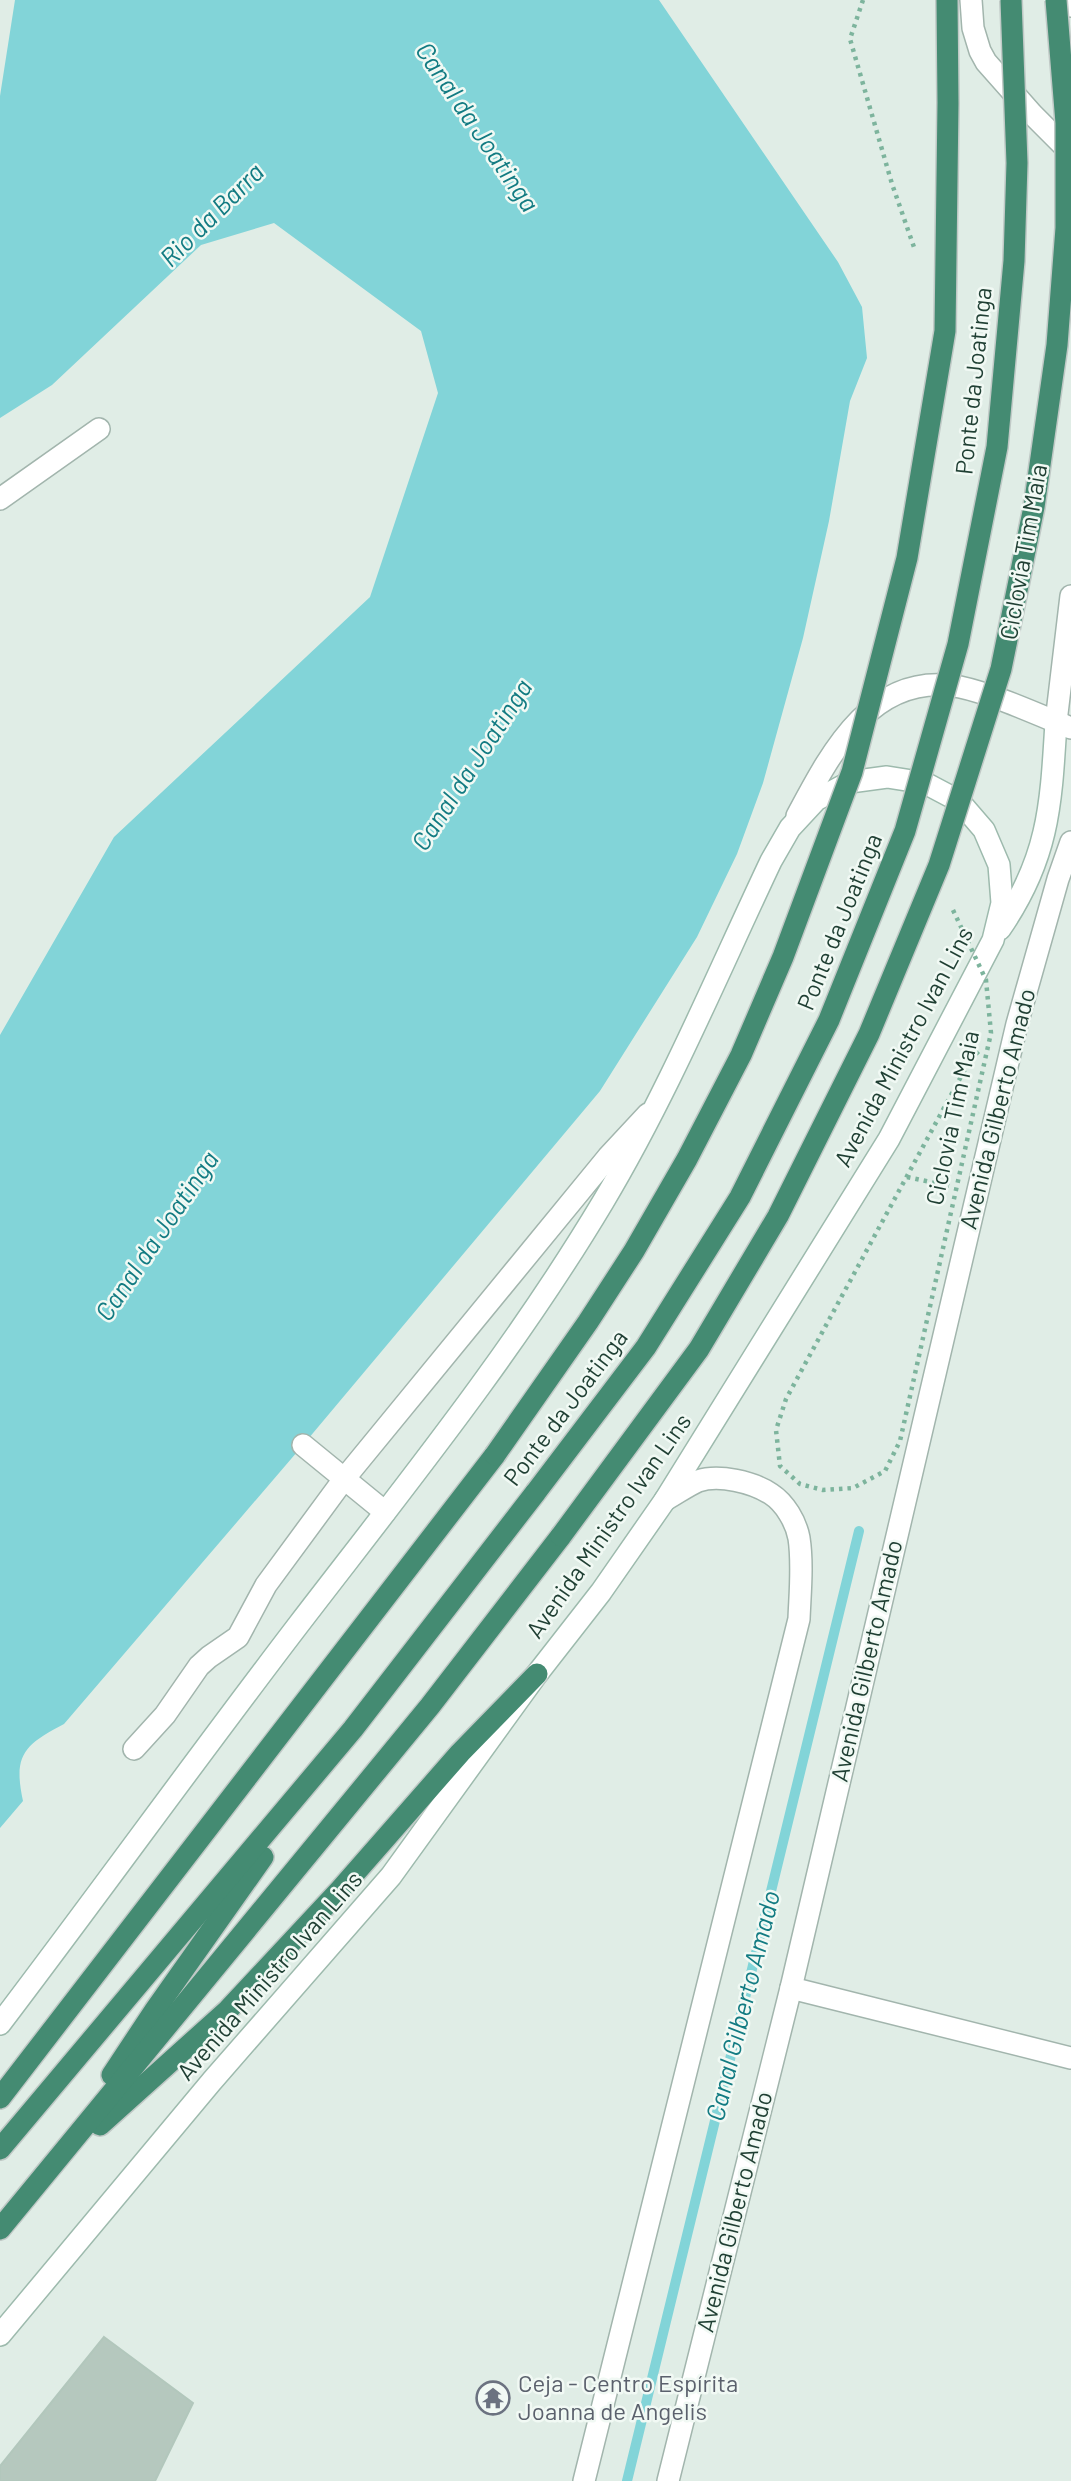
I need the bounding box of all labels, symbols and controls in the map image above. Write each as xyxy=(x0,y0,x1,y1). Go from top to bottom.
water label: Canal da Joatinga xyxy=(410,35,546,217)
water label: Rio da Barra xyxy=(153,156,269,272)
street label: Ponte da Joatinga xyxy=(948,286,997,476)
street label: Ciclovia Tim Maia xyxy=(993,462,1052,642)
water label: Canal da Joatinga xyxy=(404,673,538,856)
street label: Ponte da Joatinga xyxy=(790,829,887,1014)
street label: Avenida Ministro Ivan Lins xyxy=(827,921,978,1171)
street label: Avenida Gilberto Amado xyxy=(953,985,1041,1232)
street label: Ciclovia Tim Maia xyxy=(919,1028,984,1208)
water label: Canal da Joatinga xyxy=(88,1144,224,1326)
street label: Ponte da Joatinga xyxy=(497,1323,633,1491)
street label: Avenida Ministro Ivan Lins xyxy=(519,1407,696,1643)
street label: Avenida Gilberto Amado xyxy=(824,1537,907,1784)
street label: Avenida Ministro Ivan Lins xyxy=(170,1865,368,2086)
water label: Canal Gilberto Amado xyxy=(698,1887,785,2124)
street label: Avenida Gilberto Amado xyxy=(690,2088,778,2335)
place label: Ceja - Centro Espírita Joanna de Angelis xyxy=(518,2368,738,2425)
temple icon: Ceja - Centro Espírita Joanna de Angelis xyxy=(474,2379,512,2417)

